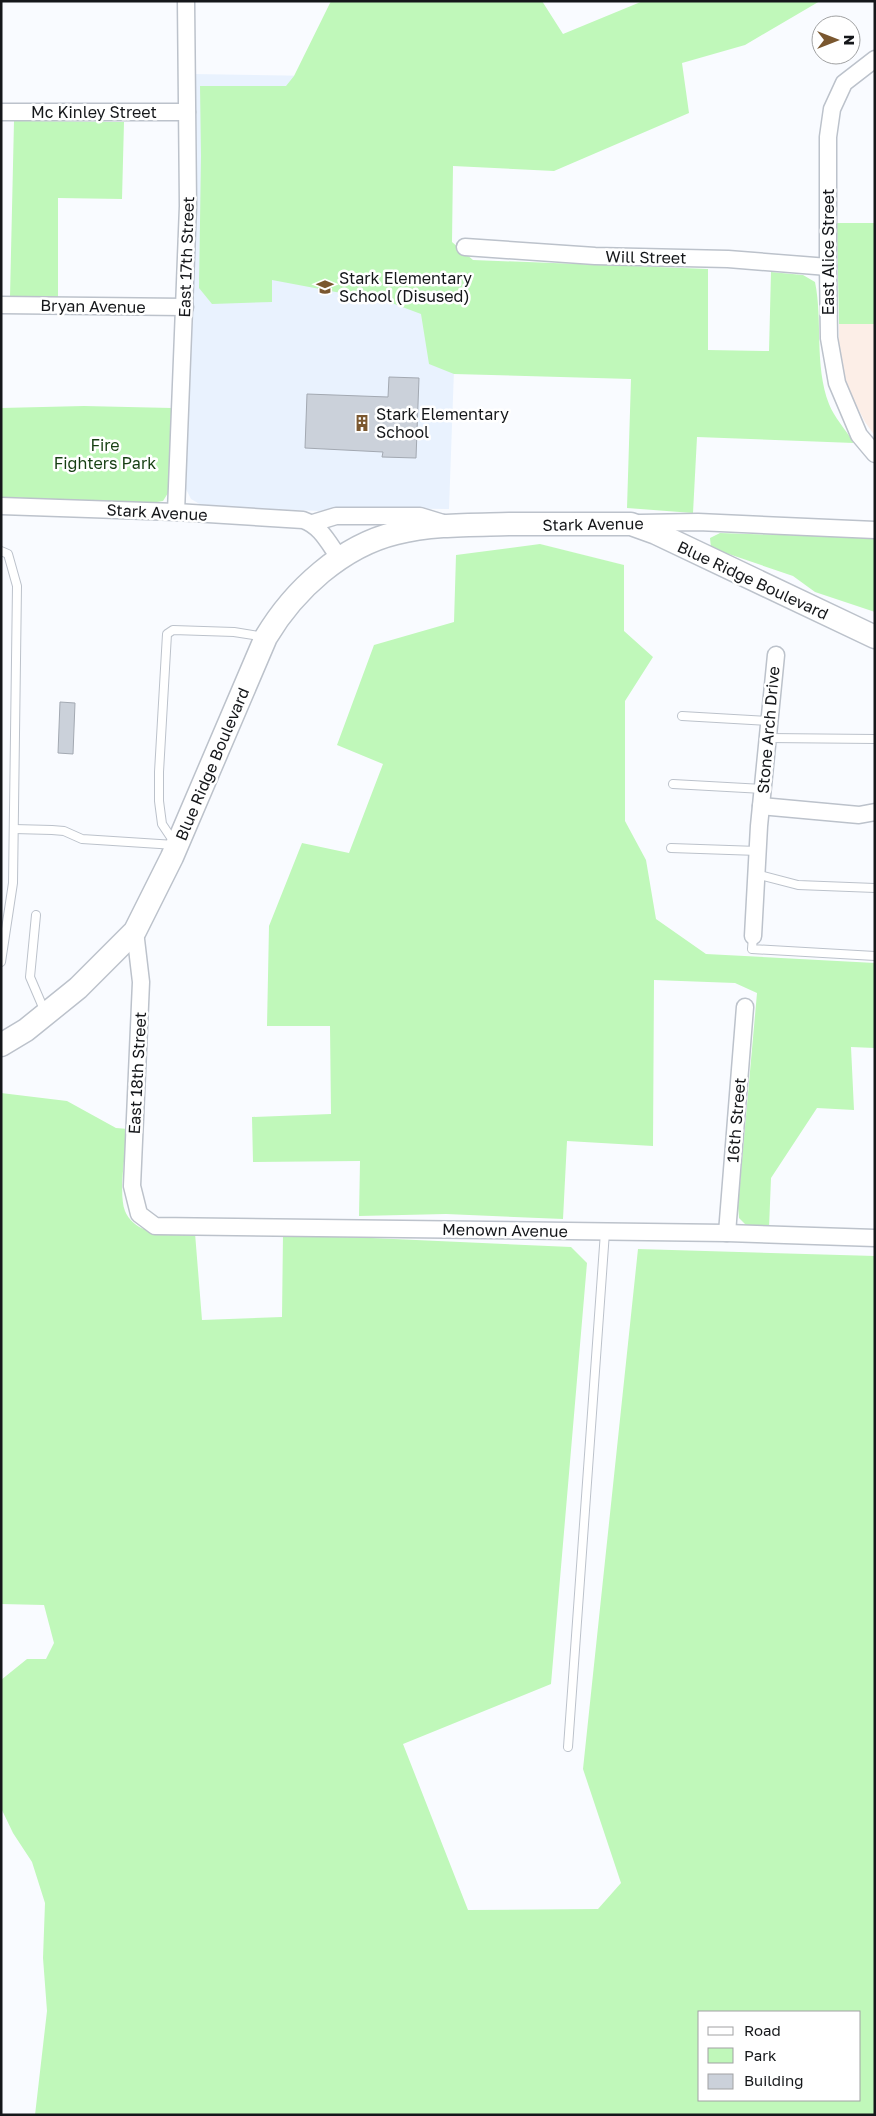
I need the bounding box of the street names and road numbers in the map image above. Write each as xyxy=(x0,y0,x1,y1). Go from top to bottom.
street label: Mc Kinley Street xyxy=(31,102,157,122)
street label: East Alice Street xyxy=(818,189,838,315)
street label: East 17th Street xyxy=(174,196,198,318)
street label: Will Street xyxy=(605,246,687,268)
street label: Bryan Avenue xyxy=(40,295,146,317)
street label: Stark Avenue xyxy=(106,499,208,525)
street label: Stark Avenue xyxy=(542,513,644,535)
street label: Blue Ridge Boulevard xyxy=(674,536,832,624)
street label: Stone Arch Drive xyxy=(752,665,784,795)
street label: Blue Ridge Boulevard xyxy=(171,684,253,844)
street label: East 18th Street xyxy=(124,1011,150,1135)
street label: 16th Street xyxy=(722,1077,750,1163)
street label: Menown Avenue xyxy=(442,1219,568,1241)

